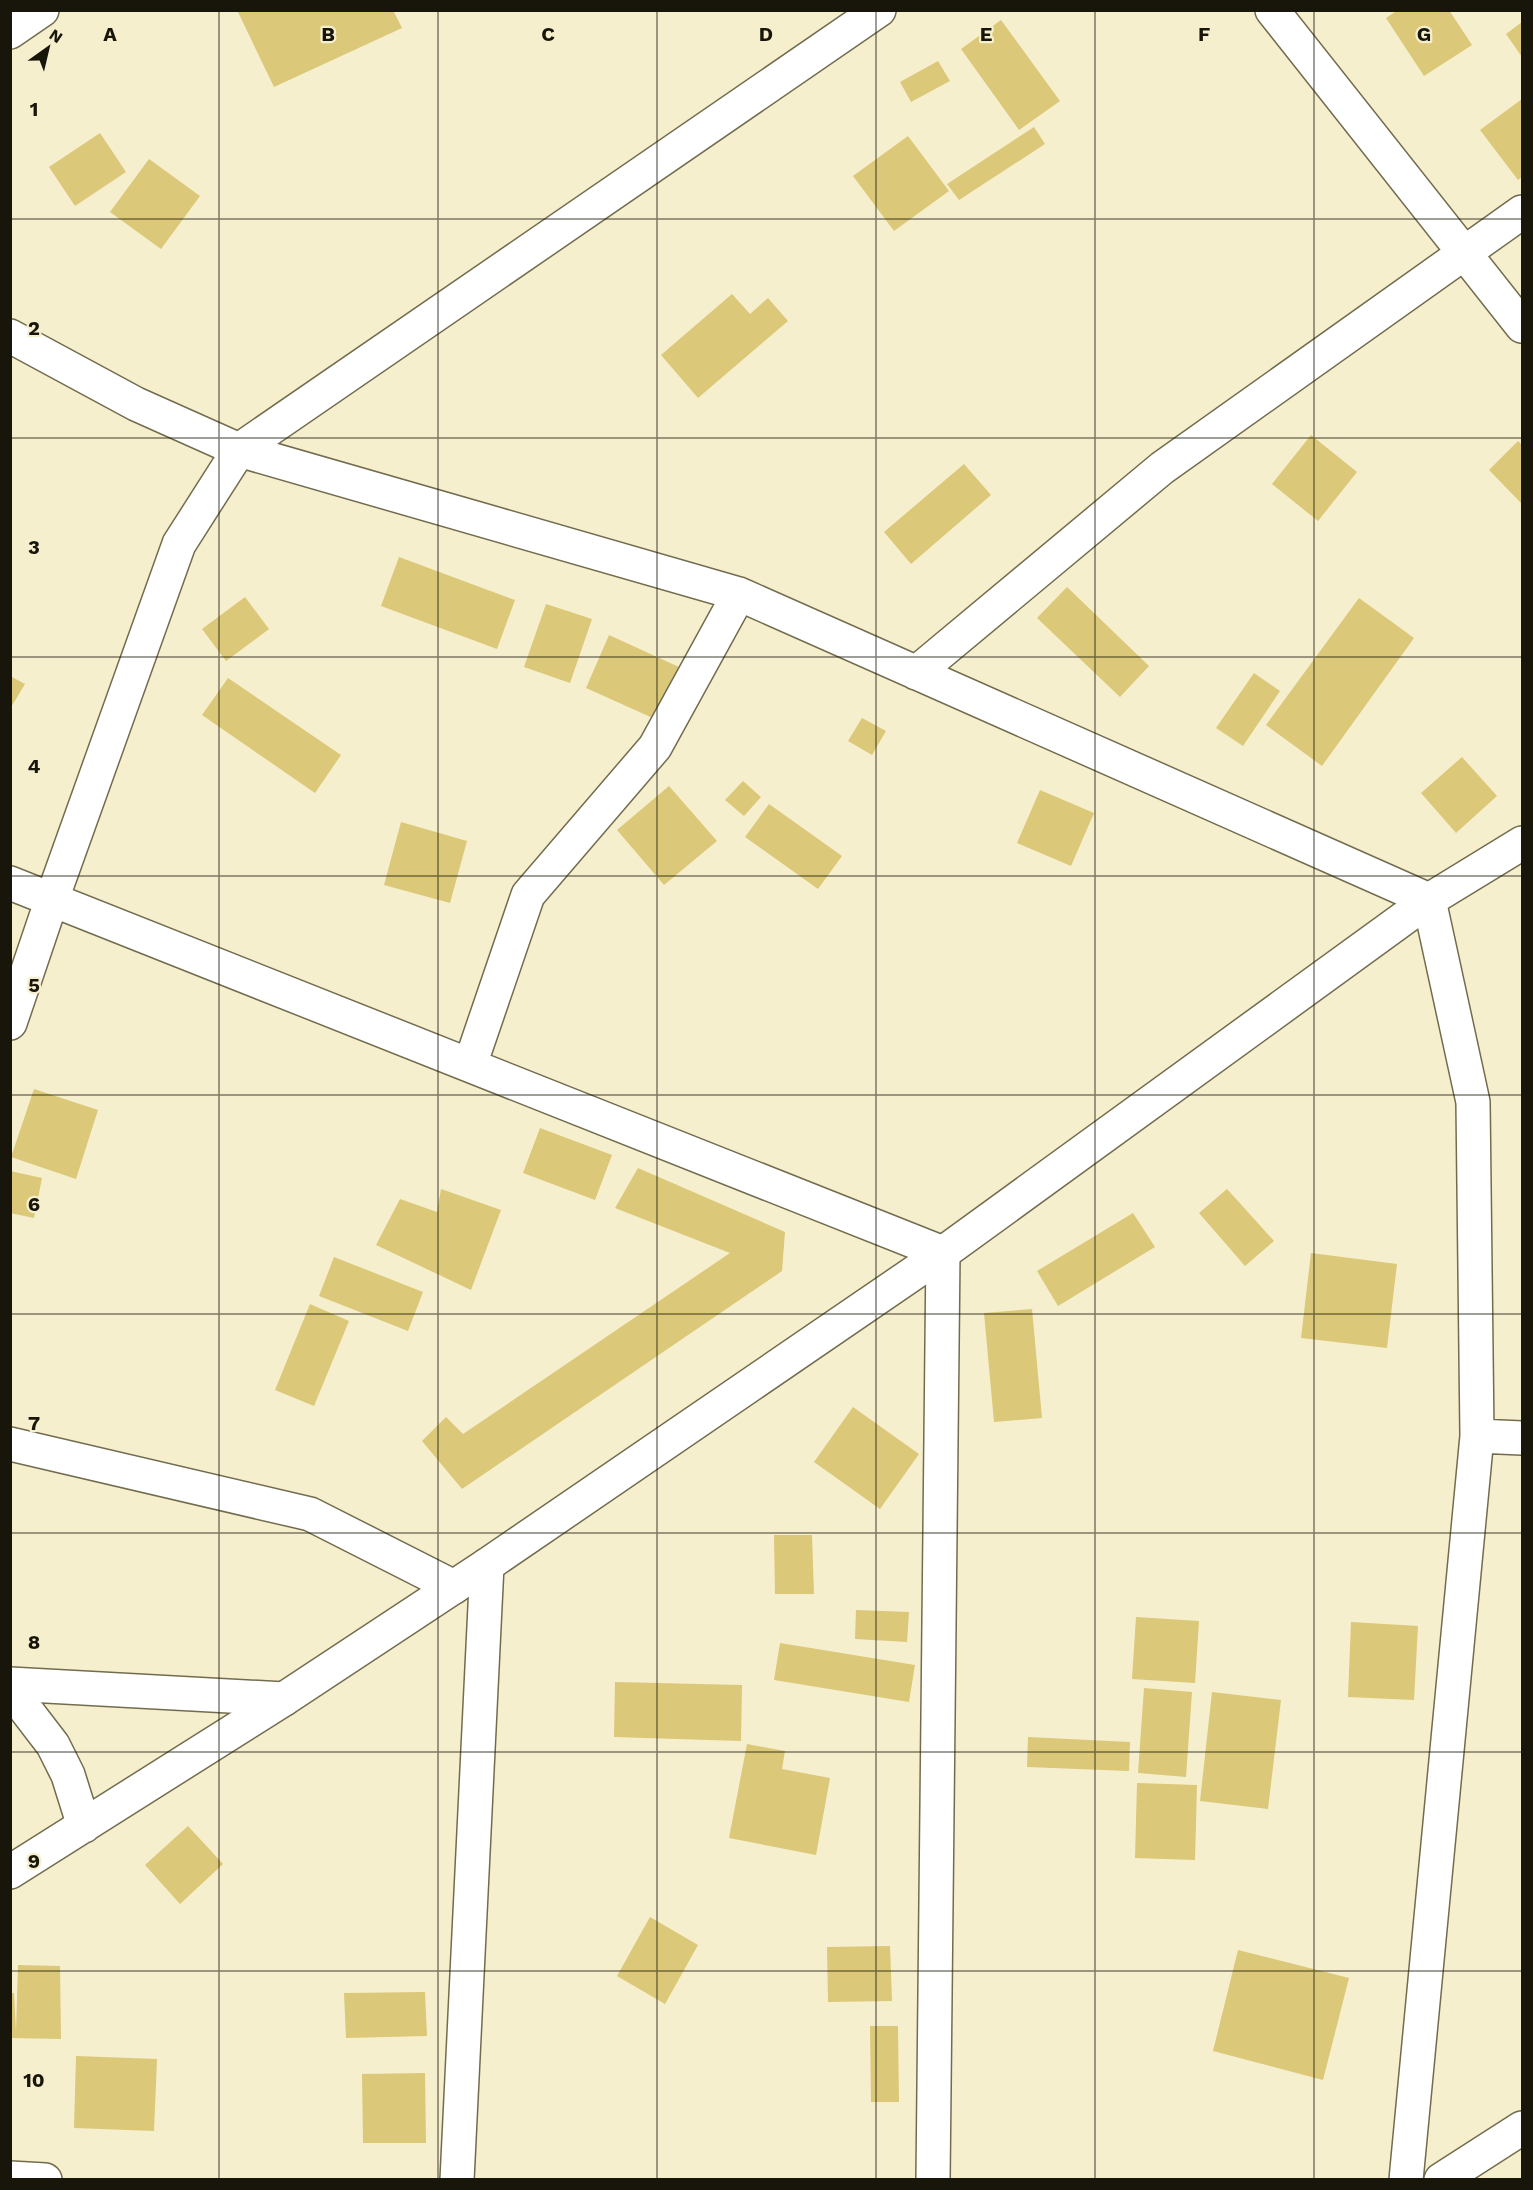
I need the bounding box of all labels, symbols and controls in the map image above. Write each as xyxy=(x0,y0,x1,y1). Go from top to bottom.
north arrow xyxy=(18,18,78,78)
text: A xyxy=(103,22,117,46)
text: B xyxy=(321,22,335,46)
text: C xyxy=(541,22,555,46)
text: D xyxy=(759,22,773,46)
text: E xyxy=(980,22,992,46)
text: F xyxy=(1198,22,1210,46)
text: G xyxy=(1417,22,1431,46)
text: N xyxy=(46,25,66,47)
text: 1 xyxy=(30,97,38,121)
text: 2 xyxy=(28,316,40,340)
text: 3 xyxy=(28,535,40,559)
text: 4 xyxy=(28,754,41,778)
text: 5 xyxy=(28,973,40,997)
text: 6 xyxy=(28,1192,40,1216)
text: 7 xyxy=(28,1411,40,1435)
text: 8 xyxy=(28,1630,40,1654)
text: 9 xyxy=(28,1849,40,1873)
text: 10 xyxy=(23,2068,45,2092)

